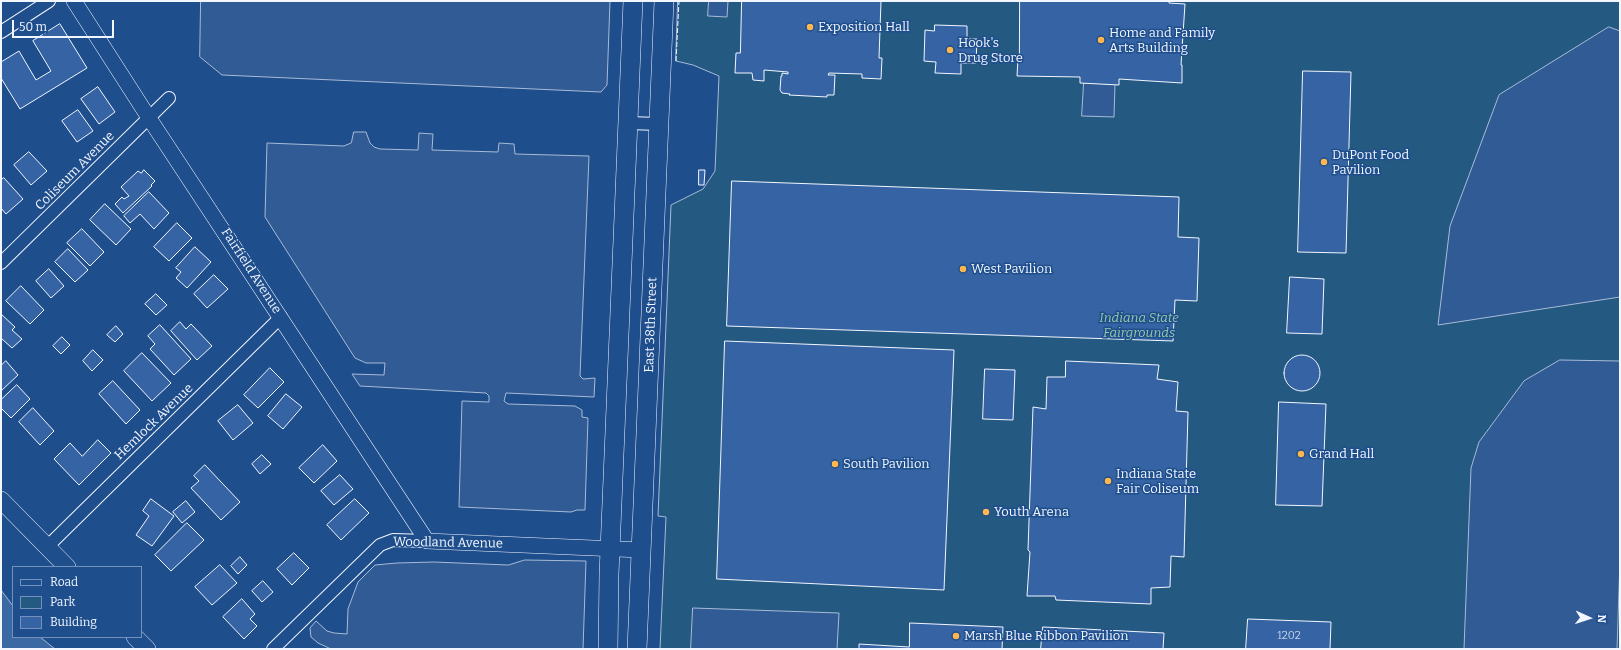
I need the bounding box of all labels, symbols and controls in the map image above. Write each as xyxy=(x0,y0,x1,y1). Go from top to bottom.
scale bar xyxy=(14,12,116,38)
place label: Exposition Hall xyxy=(818,19,910,35)
text: 50 m xyxy=(19,20,47,34)
marker: Exposition Hall xyxy=(805,22,815,32)
place label: Home and Family Arts Building xyxy=(1109,25,1215,56)
place label: Hook's Drug Store xyxy=(958,35,1023,66)
marker: Home and Family Arts Building xyxy=(1096,35,1106,45)
marker: Hook's Drug Store xyxy=(945,45,955,55)
street label: Coliseum Avenue xyxy=(32,128,118,214)
place label: DuPont Food Pavilion xyxy=(1332,147,1409,178)
marker: DuPont Food Pavilion xyxy=(1319,157,1329,167)
street label: Fairfield Avenue xyxy=(218,225,284,317)
place label: West Pavilion xyxy=(971,261,1052,277)
marker: West Pavilion xyxy=(958,264,968,274)
street label: East 38th Street xyxy=(642,277,660,373)
park label: Indiana State Fairgrounds xyxy=(1099,310,1179,341)
street label: Hemlock Avenue xyxy=(112,381,196,463)
place label: Grand Hall xyxy=(1309,446,1374,462)
marker: Grand Hall xyxy=(1296,449,1306,459)
place label: South Pavilion xyxy=(843,456,930,472)
marker: South Pavilion xyxy=(830,459,840,469)
place label: Indiana State Fair Coliseum xyxy=(1116,466,1199,497)
marker: Indiana State Fair Coliseum xyxy=(1103,476,1113,486)
place label: Youth Arena xyxy=(994,504,1069,520)
marker: Youth Arena xyxy=(981,507,991,517)
street label: Woodland Avenue xyxy=(393,534,503,552)
legend xyxy=(12,566,142,638)
text: Road xyxy=(50,575,78,589)
text: Park xyxy=(50,595,75,609)
north arrow xyxy=(1569,598,1609,638)
text: N xyxy=(1595,614,1608,623)
text: Building xyxy=(50,615,97,629)
place label: Marsh Blue Ribbon Pavilion xyxy=(964,628,1128,644)
house number: 1202 xyxy=(1277,629,1301,643)
marker: Marsh Blue Ribbon Pavilion xyxy=(951,631,961,641)

